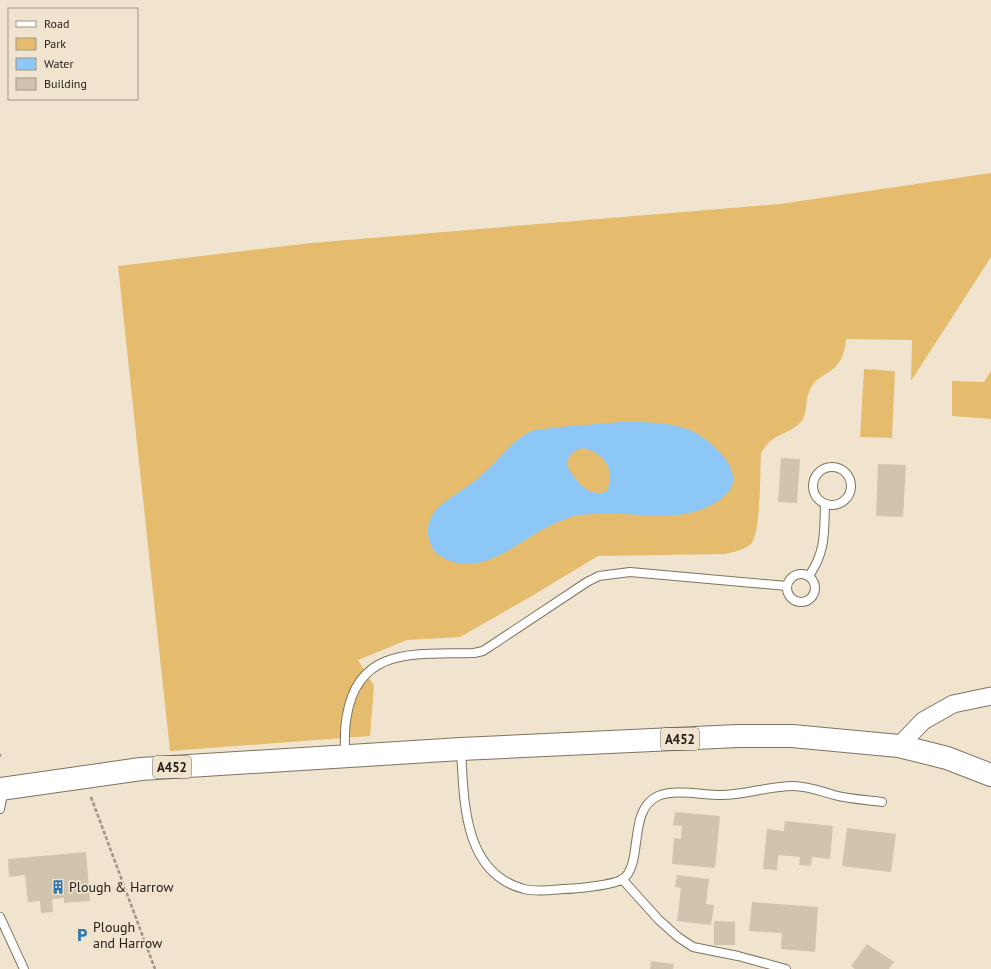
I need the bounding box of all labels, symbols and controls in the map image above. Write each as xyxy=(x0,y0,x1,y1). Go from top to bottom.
legend xyxy=(8,8,138,100)
text: Road xyxy=(44,16,69,31)
text: Park xyxy=(44,36,66,51)
text: Water xyxy=(44,56,74,71)
text: Building xyxy=(44,76,87,91)
road number: A452 xyxy=(661,728,699,750)
road number: A452 xyxy=(153,756,191,778)
place label: Plough & Harrow xyxy=(69,878,174,896)
building icon: Plough & Harrow xyxy=(50,879,66,895)
place label: Plough and Harrow xyxy=(93,918,163,952)
parking icon: Plough and Harrow xyxy=(74,927,90,943)

